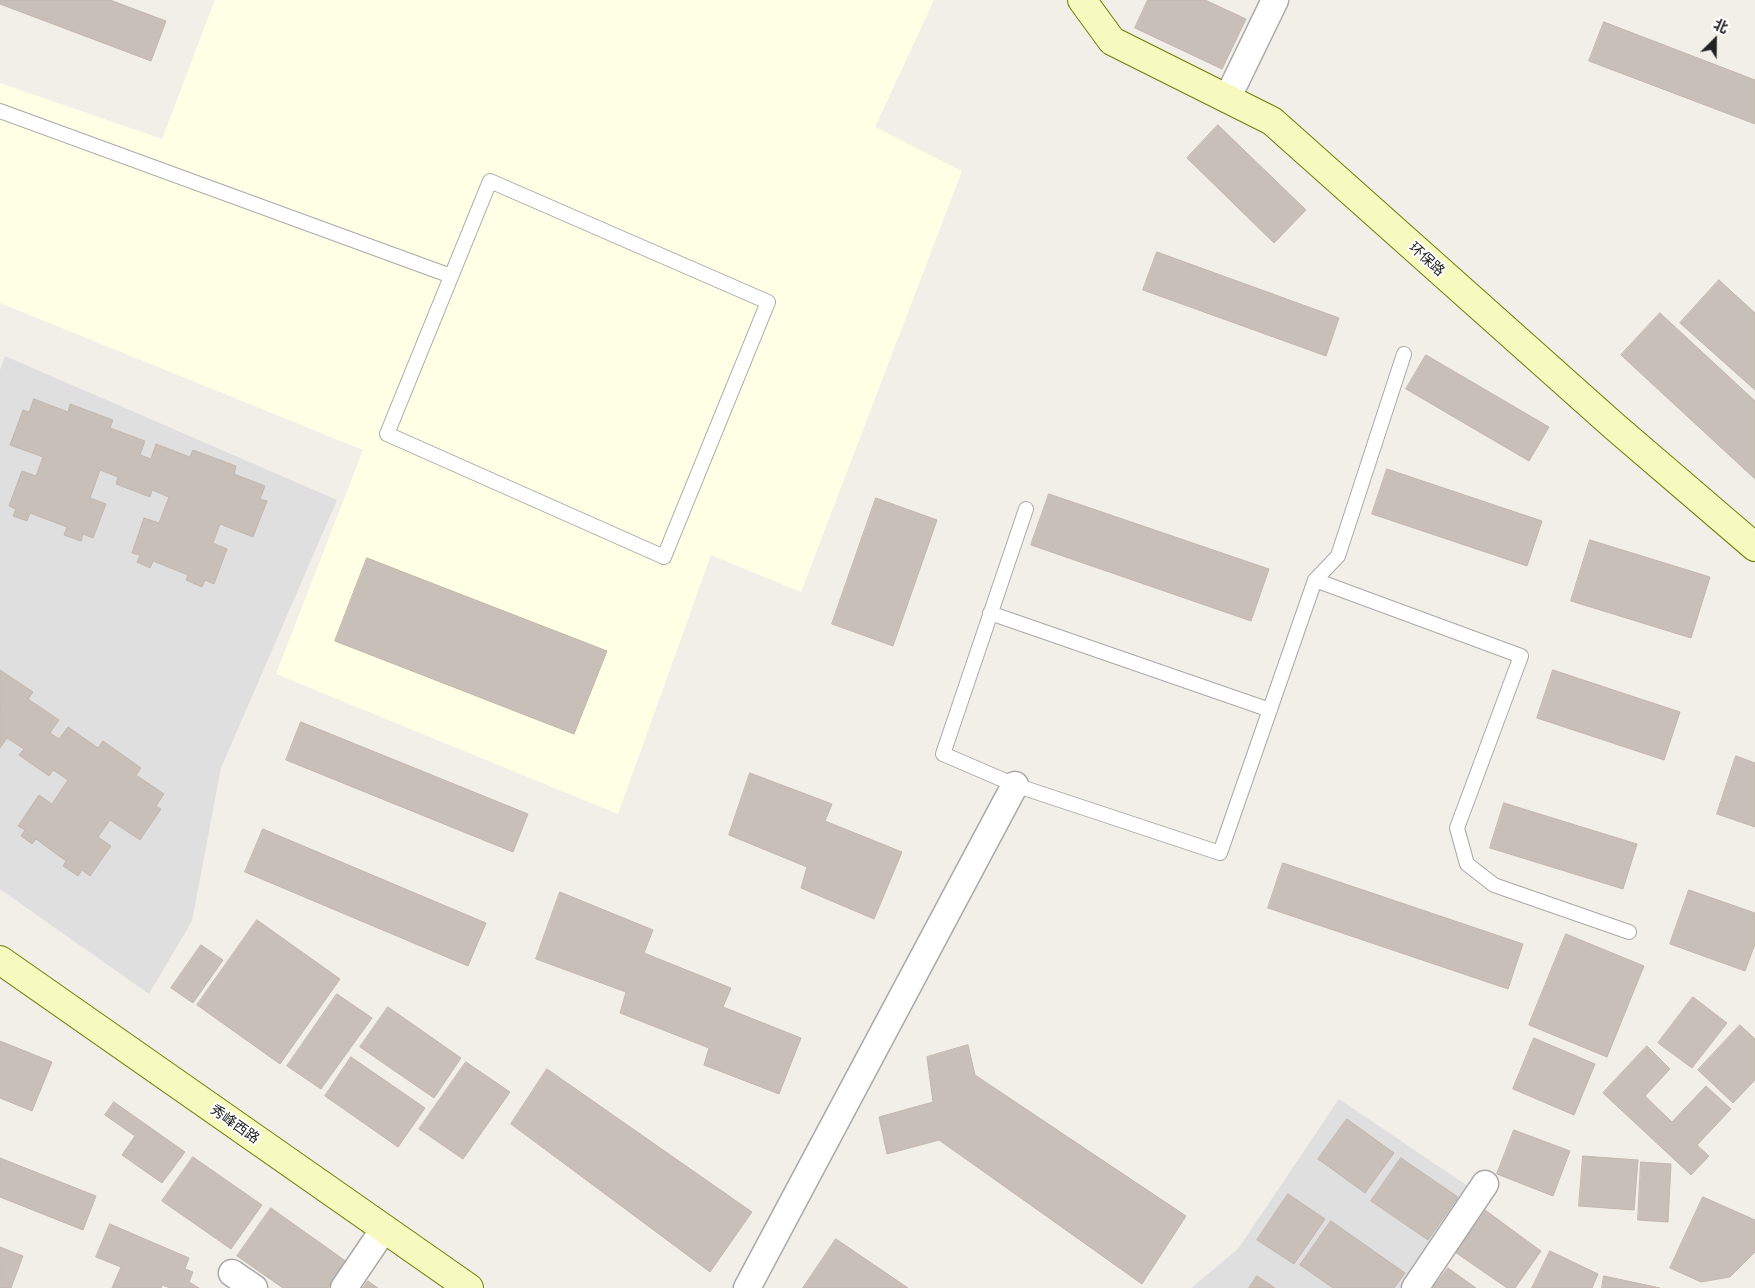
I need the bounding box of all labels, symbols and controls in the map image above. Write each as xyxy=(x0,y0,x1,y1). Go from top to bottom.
north arrow xyxy=(1690,15,1740,65)
text: 北 xyxy=(1711,15,1731,36)
street label: 环保路 xyxy=(1406,239,1448,279)
street label: 秀峰西路 xyxy=(207,1101,263,1147)

